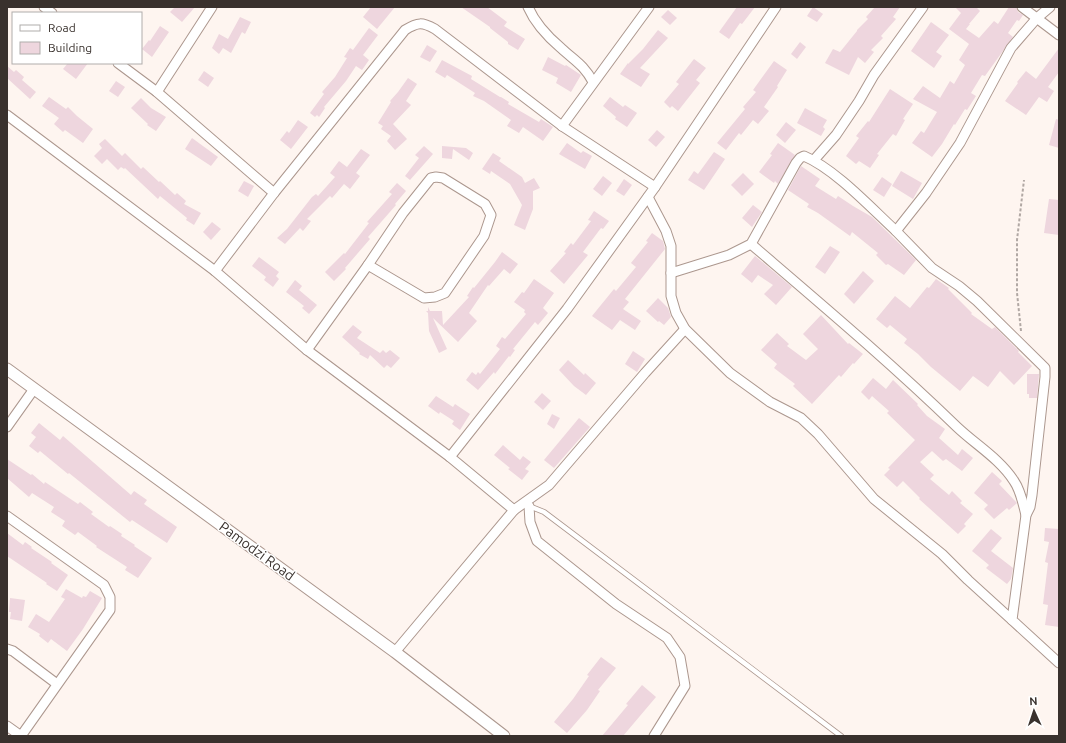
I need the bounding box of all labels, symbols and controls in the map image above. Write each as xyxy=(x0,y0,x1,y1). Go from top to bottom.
legend xyxy=(12,12,142,64)
text: Road xyxy=(48,21,76,34)
text: Building xyxy=(48,41,92,54)
street label: Pamodzi Road xyxy=(216,518,298,584)
north arrow xyxy=(1014,691,1054,731)
text: N xyxy=(1029,695,1038,707)

